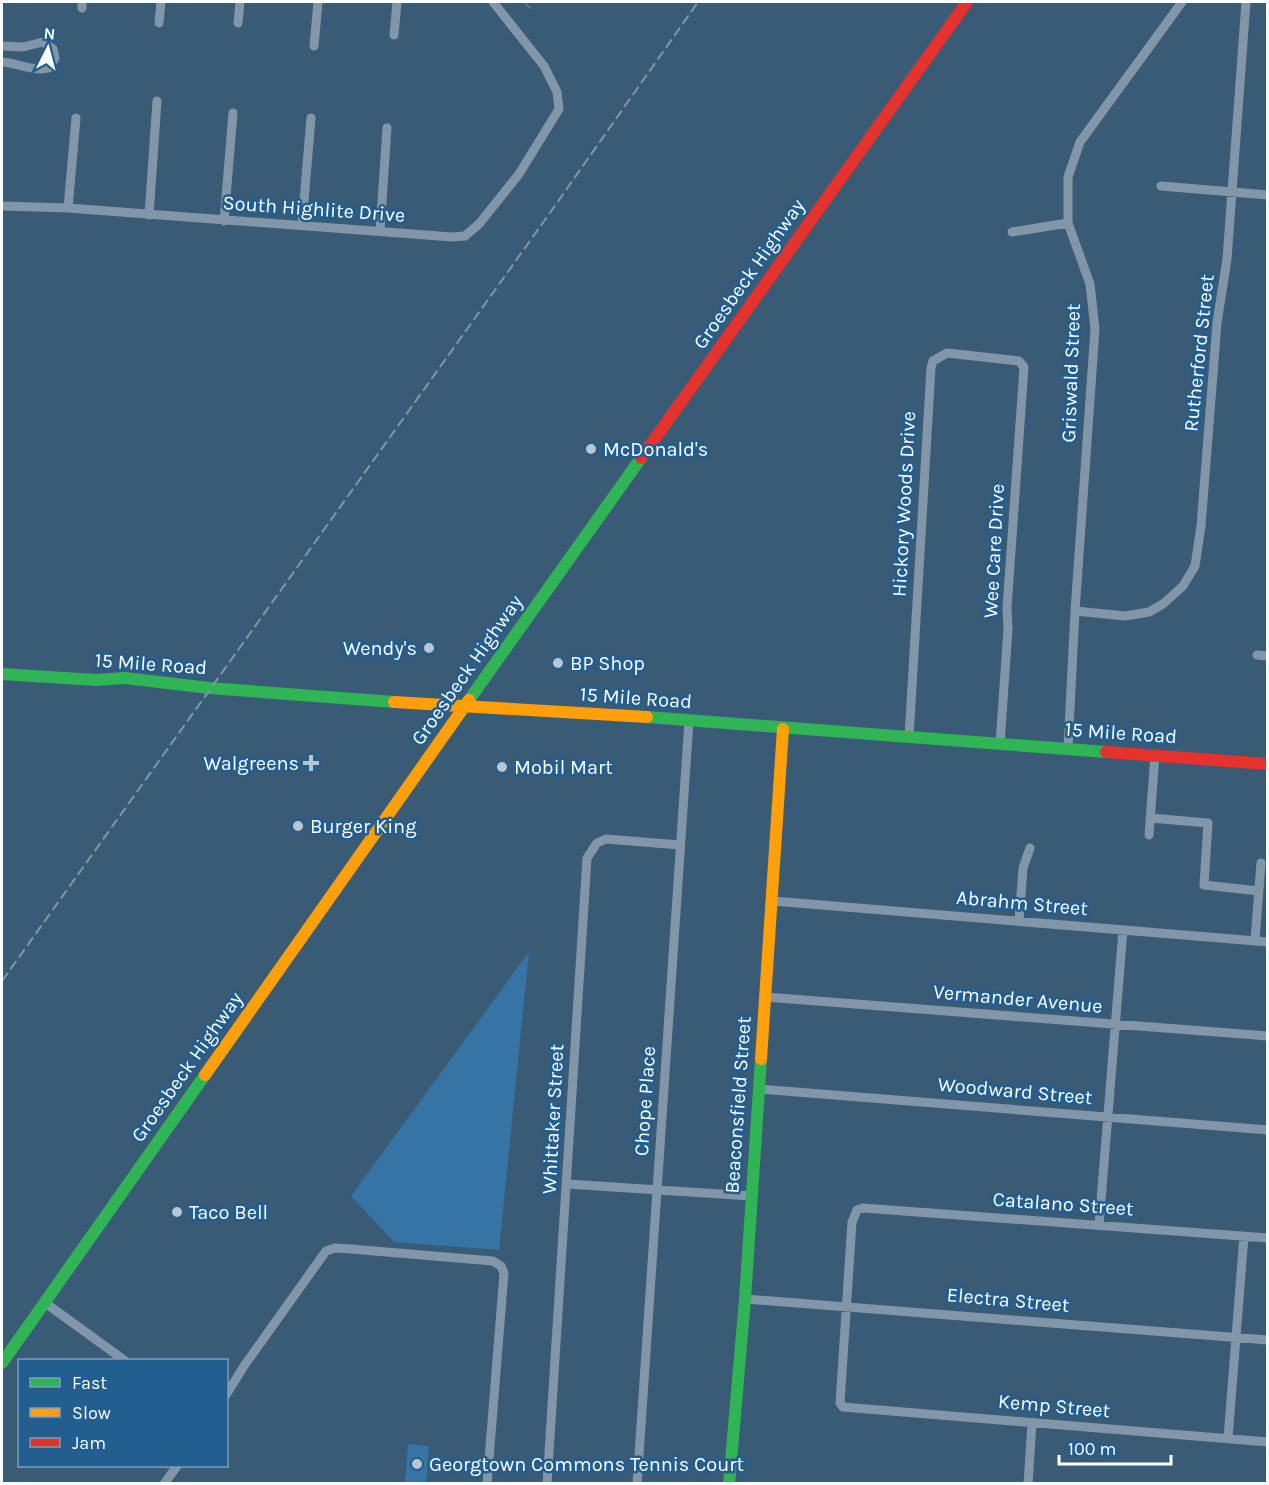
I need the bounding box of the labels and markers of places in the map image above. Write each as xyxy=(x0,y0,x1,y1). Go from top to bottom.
place label: McDonald's xyxy=(603,438,708,461)
marker: McDonald's xyxy=(584,442,598,456)
place label: Wendy's xyxy=(343,637,417,660)
marker: Wendy's xyxy=(422,641,436,655)
place label: BP Shop xyxy=(570,652,645,675)
marker: BP Shop xyxy=(551,656,565,670)
place label: Walgreens xyxy=(204,752,299,775)
marker: Walgreens xyxy=(304,756,318,770)
place label: Mobil Mart xyxy=(514,756,613,779)
marker: Mobil Mart xyxy=(495,760,509,774)
place label: Burger King xyxy=(310,815,416,838)
marker: Burger King xyxy=(291,819,305,833)
place label: Taco Bell xyxy=(189,1201,268,1224)
marker: Taco Bell xyxy=(170,1205,184,1219)
place label: Georgtown Commons Tennis Court xyxy=(429,1453,745,1476)
marker: Georgtown Commons Tennis Court xyxy=(410,1457,424,1471)

